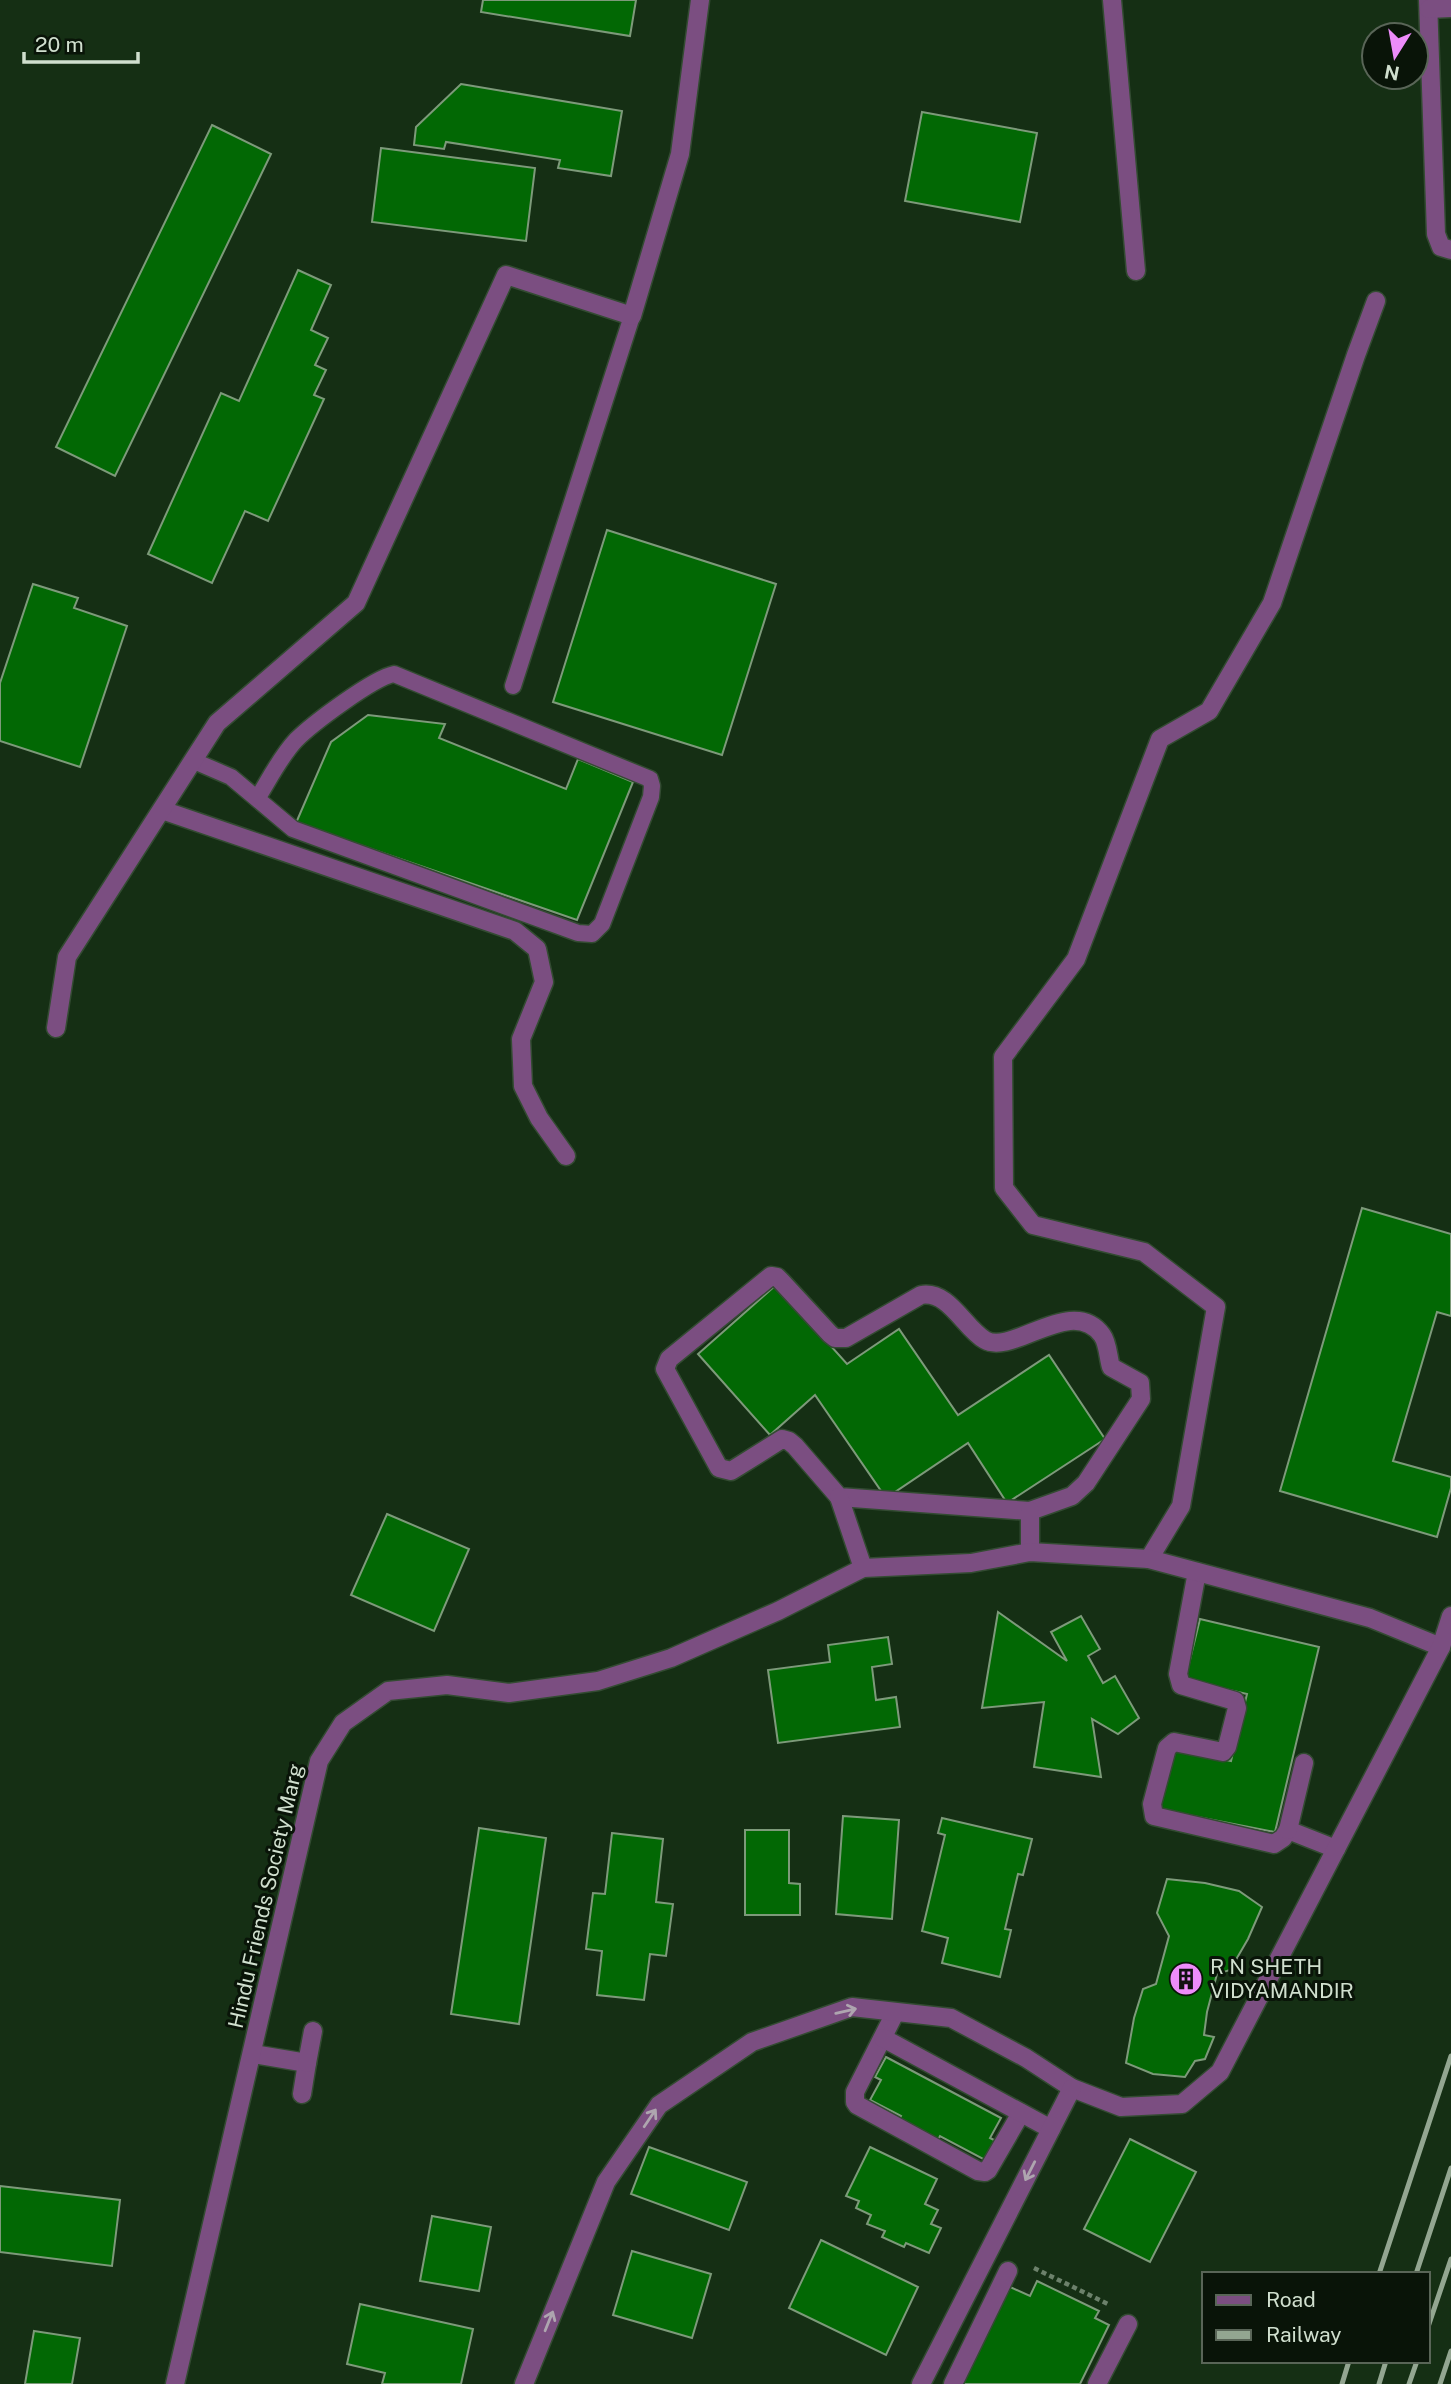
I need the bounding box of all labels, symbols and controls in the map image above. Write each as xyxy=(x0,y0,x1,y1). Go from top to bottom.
scale bar xyxy=(24,21,138,65)
north arrow xyxy=(1360,21,1430,91)
text: 20 m xyxy=(35,32,84,57)
text: N xyxy=(1382,60,1401,85)
street label: Hindu Friends Society Marg xyxy=(223,1761,308,2031)
place label: R N SHETH VIDYAMANDIR xyxy=(1210,1954,1354,2003)
building icon: R N SHETH VIDYAMANDIR xyxy=(1167,1960,1205,1998)
one-way arrow xyxy=(834,2004,857,2017)
one-way arrow xyxy=(643,2109,657,2128)
one-way arrow xyxy=(1022,2160,1036,2181)
legend xyxy=(1202,2272,1430,2363)
text: Road xyxy=(1266,2287,1316,2312)
one-way arrow xyxy=(544,2310,557,2332)
text: Railway xyxy=(1266,2322,1342,2347)

